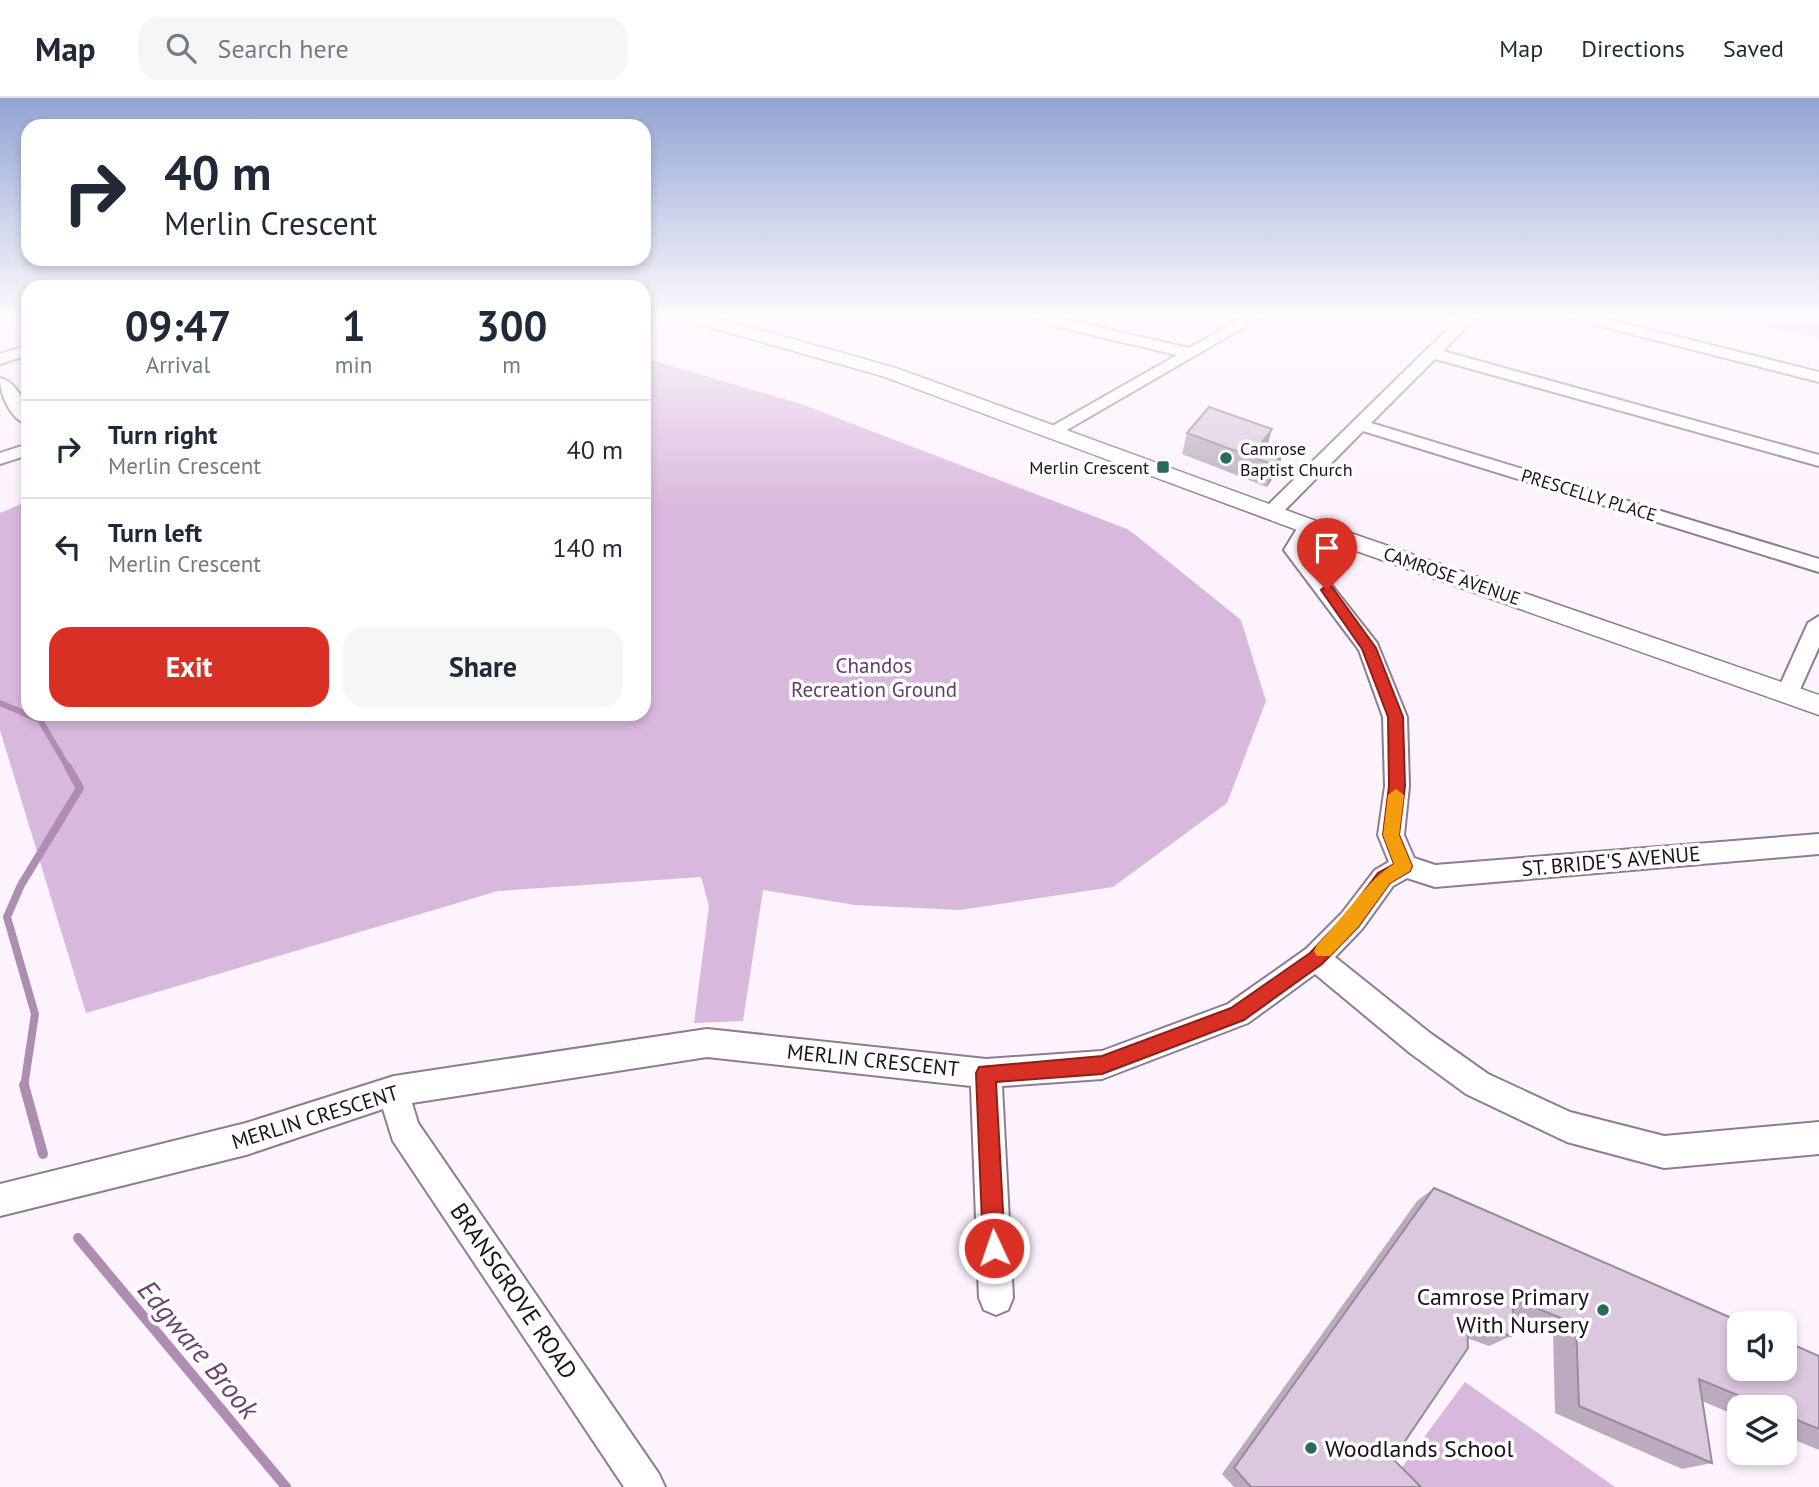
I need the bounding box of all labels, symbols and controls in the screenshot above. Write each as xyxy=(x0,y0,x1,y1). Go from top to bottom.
search box xyxy=(138,17,628,80)
text: Map xyxy=(35,27,96,70)
icon: search xyxy=(162,29,200,67)
text: Search here xyxy=(218,32,349,65)
text: Map xyxy=(1499,33,1543,64)
text: Directions xyxy=(1581,33,1685,64)
text: Saved xyxy=(1723,33,1784,64)
text: 40 m xyxy=(164,140,271,204)
icon: right xyxy=(49,147,140,238)
text: Merlin Crescent xyxy=(164,202,377,244)
text: 09:47 xyxy=(125,298,231,353)
text: 1 xyxy=(342,298,365,353)
text: 300 xyxy=(476,298,547,353)
text: Arrival xyxy=(146,350,210,379)
text: min xyxy=(335,350,372,379)
text: m xyxy=(502,350,521,379)
text: Turn right xyxy=(108,418,217,451)
icon: right xyxy=(49,430,87,468)
text: 40 m xyxy=(567,433,623,466)
place label: Camrose Baptist Church xyxy=(1240,437,1353,481)
marker: Camrose Baptist Church xyxy=(1218,450,1234,466)
text: Merlin Crescent xyxy=(108,451,261,480)
place label: Merlin Crescent xyxy=(1029,456,1149,479)
marker: Merlin Crescent xyxy=(1155,459,1171,475)
street label: PRESCELLY PLACE xyxy=(1518,463,1660,527)
text: Turn left xyxy=(108,516,202,549)
pin xyxy=(1297,518,1357,590)
icon: left xyxy=(49,528,87,566)
icon: arrive xyxy=(1308,529,1346,567)
text: 140 m xyxy=(552,531,623,564)
street label: CAMROSE AVENUE xyxy=(1381,542,1523,610)
text: Merlin Crescent xyxy=(108,549,261,578)
button: Exit xyxy=(49,627,329,707)
button: Share xyxy=(343,627,623,707)
park label: Chandos Recreation Ground xyxy=(791,652,957,703)
street label: ST. BRIDE'S AVENUE xyxy=(1521,840,1701,882)
street label: MERLIN CRESCENT xyxy=(786,1038,961,1083)
street label: MERLIN CRESCENT xyxy=(228,1079,402,1155)
street label: BRANSGROVE ROAD xyxy=(444,1197,584,1385)
position arrow xyxy=(957,1211,1031,1285)
water label: Edgware Brook xyxy=(130,1272,269,1427)
place label: Camrose Primary With Nursery xyxy=(1417,1281,1589,1340)
marker: Camrose Primary With Nursery xyxy=(1595,1302,1611,1318)
map controls xyxy=(1727,1311,1797,1465)
button: sound xyxy=(1727,1311,1797,1381)
button: layers xyxy=(1727,1395,1797,1465)
place label: Woodlands School xyxy=(1325,1433,1513,1464)
marker: Woodlands School xyxy=(1303,1440,1319,1456)

